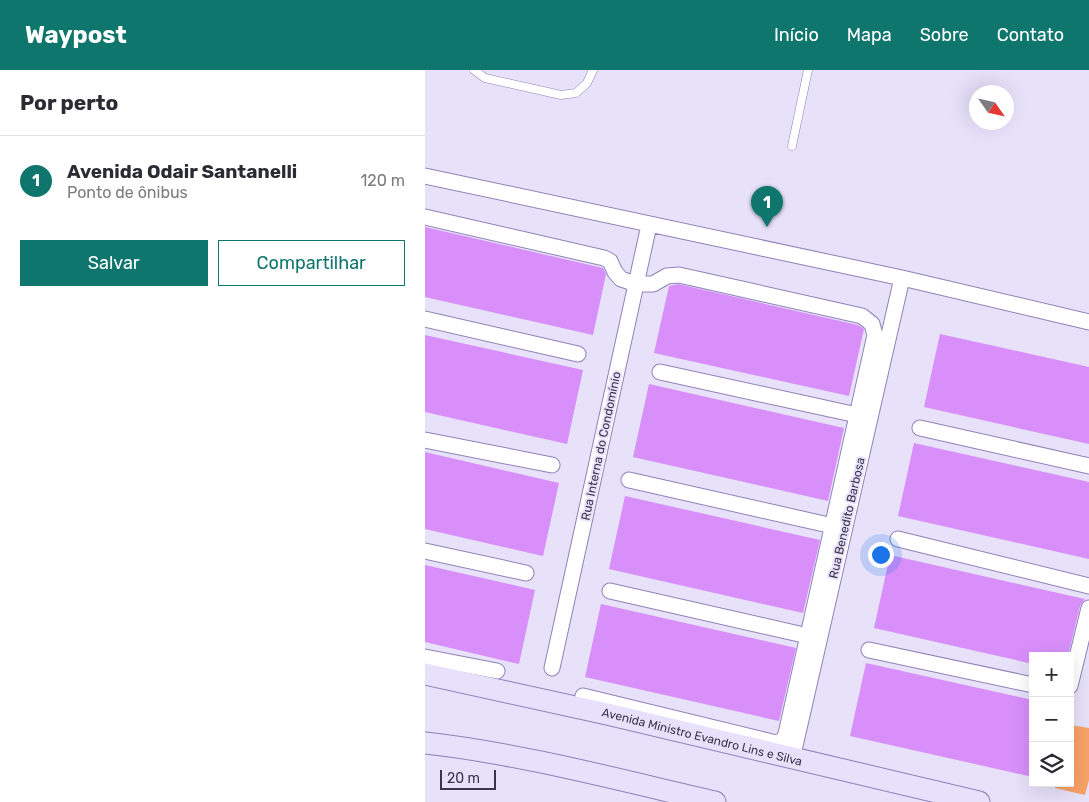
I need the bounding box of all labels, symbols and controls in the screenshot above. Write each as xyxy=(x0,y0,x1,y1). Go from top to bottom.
text: Waypost xyxy=(25,21,127,49)
text: Início xyxy=(774,24,819,46)
text: Mapa xyxy=(847,24,892,46)
text: Sobre xyxy=(920,24,969,46)
text: Contato xyxy=(997,24,1064,46)
north arrow xyxy=(969,85,1014,130)
text: Por perto xyxy=(20,90,118,115)
text: Avenida Odair Santanelli xyxy=(67,160,297,183)
text: 1 xyxy=(32,171,40,190)
text: 120 m xyxy=(360,171,405,190)
text: Ponto de ônibus xyxy=(67,183,188,202)
pin: 1 xyxy=(751,186,783,227)
button: Salvar xyxy=(20,240,208,286)
button: Compartilhar xyxy=(218,240,405,286)
street label: Rua Interna do Condomínio xyxy=(578,370,624,522)
street label: Rua Benedito Barbosa xyxy=(826,456,868,580)
your location xyxy=(868,542,894,568)
map controls xyxy=(1029,652,1074,787)
button: + xyxy=(1029,652,1074,697)
button: − xyxy=(1029,697,1074,742)
street label: Avenida Ministro Evandro Lins e Silva xyxy=(600,705,804,769)
button: layers xyxy=(1029,742,1074,787)
scale bar xyxy=(440,767,496,790)
text: 20 m xyxy=(447,770,480,787)

